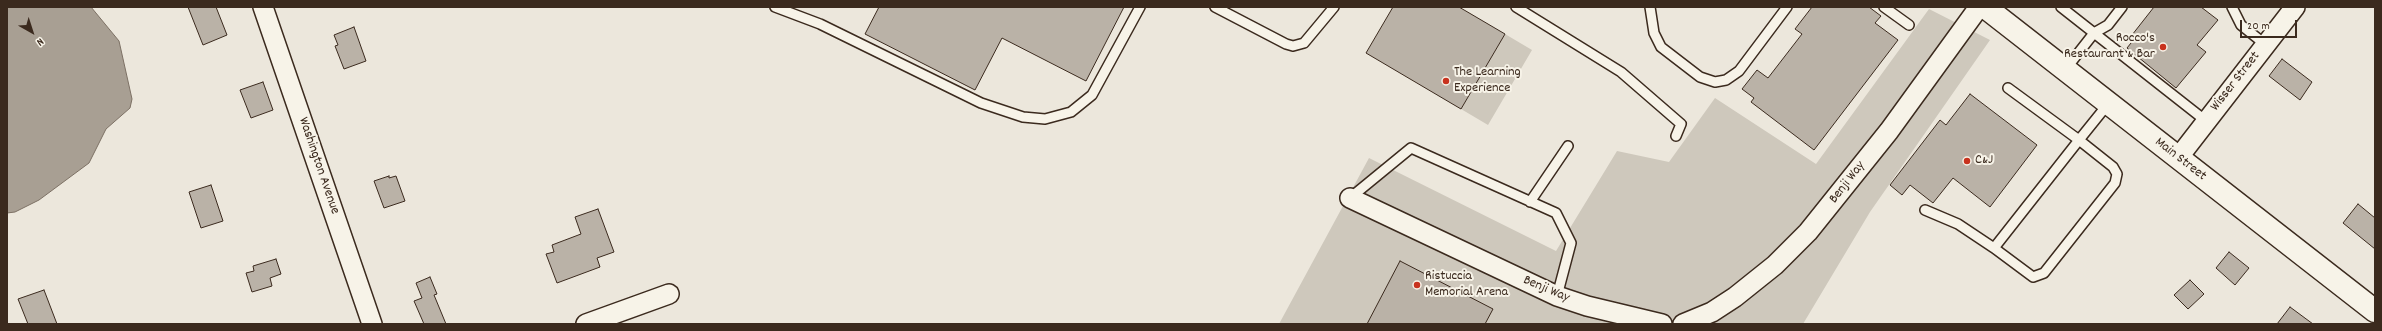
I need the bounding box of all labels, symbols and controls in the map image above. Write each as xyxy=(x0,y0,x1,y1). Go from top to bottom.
north arrow xyxy=(12,12,52,52)
scale bar xyxy=(2242,12,2299,38)
text: 20 m xyxy=(2247,18,2270,35)
place label: Rocco's Restaurant & Bar xyxy=(2064,31,2155,64)
text: N xyxy=(32,33,47,49)
marker: Rocco's Restaurant & Bar xyxy=(2158,42,2168,52)
street label: Wisser Street xyxy=(2208,49,2264,115)
place label: The Learning Experience xyxy=(1454,65,1521,98)
marker: The Learning Experience xyxy=(1441,76,1451,86)
street label: Washington Avenue xyxy=(294,115,342,217)
street label: Main Street xyxy=(2151,135,2209,185)
place label: C&J xyxy=(1975,153,1993,169)
marker: C&J xyxy=(1962,156,1972,166)
street label: Benji Way xyxy=(1826,159,1870,207)
place label: Ristuccia Memorial Arena xyxy=(1425,269,1508,302)
street label: Benji Way xyxy=(1520,273,1572,307)
marker: Ristuccia Memorial Arena xyxy=(1412,280,1422,290)

